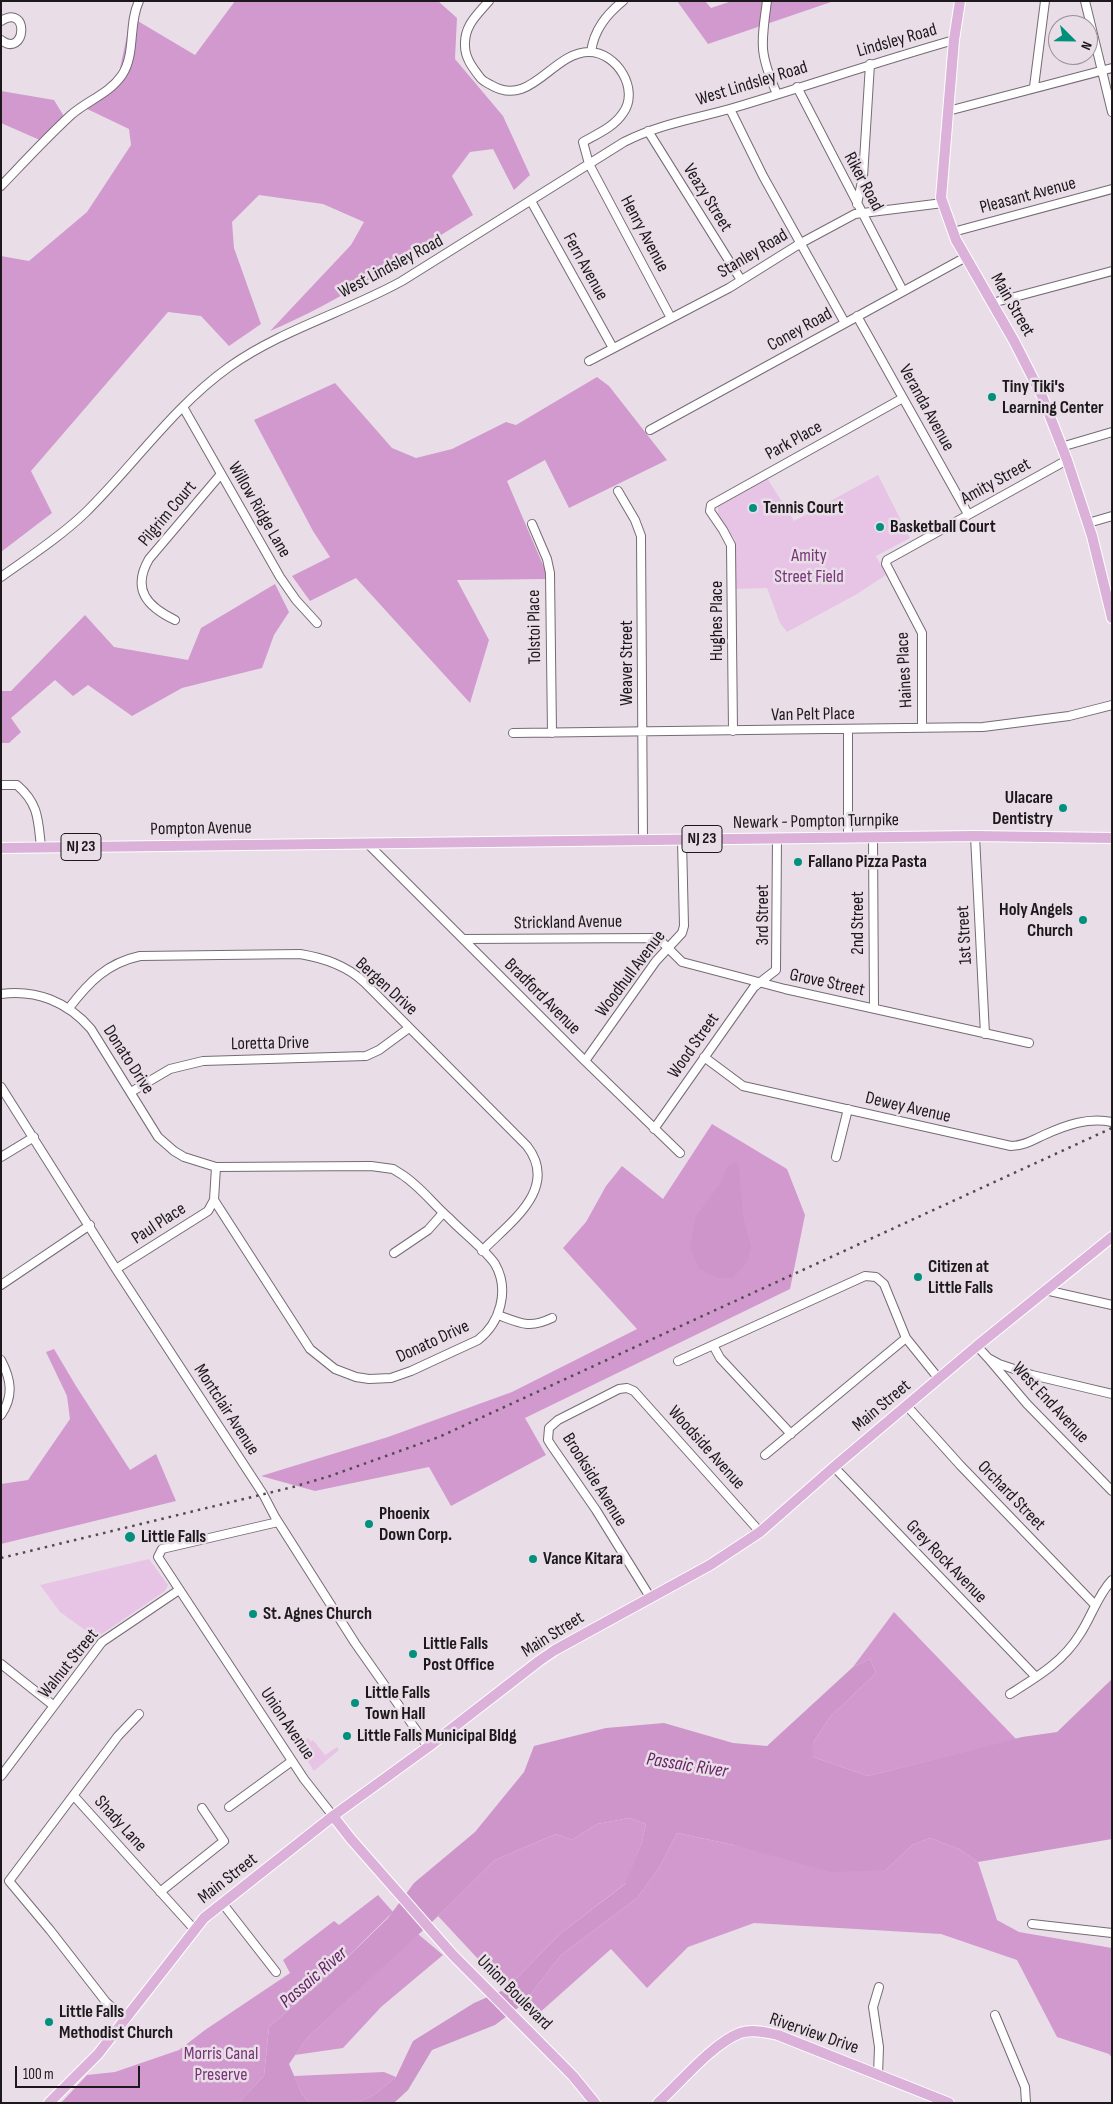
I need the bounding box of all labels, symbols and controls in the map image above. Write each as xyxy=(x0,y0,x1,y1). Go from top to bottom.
north arrow xyxy=(1048,15,1098,65)
street label: Lindsley Road xyxy=(855,19,939,63)
text: N xyxy=(1077,39,1096,52)
street label: West Lindsley Road xyxy=(694,57,810,111)
street label: Riker Road xyxy=(839,149,887,215)
street label: Veazy Street xyxy=(678,160,736,236)
street label: Pleasant Avenue xyxy=(978,173,1078,219)
street label: Henry Avenue xyxy=(615,192,673,276)
street label: Stanley Road xyxy=(714,225,792,283)
street label: West Lindsley Road xyxy=(335,230,447,304)
street label: Fern Avenue xyxy=(558,230,612,304)
street label: Main Street xyxy=(985,269,1039,341)
street label: Coney Road xyxy=(764,303,836,357)
street label: Veranda Avenue xyxy=(893,361,959,455)
place label: Tiny Tiki's Learning Center xyxy=(1002,376,1104,418)
marker: Tiny Tiki's Learning Center xyxy=(986,391,998,403)
street label: Park Place xyxy=(762,417,826,465)
street label: Amity Street xyxy=(957,454,1035,510)
street label: Willow Ridge Lane xyxy=(223,458,295,562)
street label: Pilgrim Court xyxy=(134,477,202,551)
place label: Tennis Court xyxy=(763,497,843,519)
marker: Tennis Court xyxy=(747,502,759,514)
place label: Basketball Court xyxy=(890,516,996,538)
marker: Basketball Court xyxy=(874,521,886,533)
park label: Amity Street Field xyxy=(774,545,844,588)
street label: Hughes Place xyxy=(706,581,728,661)
street label: Tolstoi Place xyxy=(524,589,546,665)
street label: Weaver Street xyxy=(616,620,638,706)
street label: Haines Place xyxy=(892,632,918,708)
street label: Van Pelt Place xyxy=(771,703,855,727)
place label: Ulacare Dentistry xyxy=(992,787,1053,830)
marker: Ulacare Dentistry xyxy=(1057,802,1069,814)
street label: Newark - Pompton Turnpike xyxy=(733,810,899,834)
street label: Pompton Avenue xyxy=(150,817,252,841)
road number: NJ 23 xyxy=(682,826,722,852)
road number: NJ 23 xyxy=(61,834,101,860)
place label: Fallano Pizza Pasta xyxy=(808,851,927,873)
marker: Fallano Pizza Pasta xyxy=(792,856,804,868)
street label: 3rd Street xyxy=(752,885,774,945)
street label: 2nd Street xyxy=(847,891,869,955)
place label: Holy Angels Church xyxy=(999,899,1073,942)
street label: 1st Street xyxy=(953,905,977,965)
street label: Strickland Avenue xyxy=(514,911,622,935)
marker: Holy Angels Church xyxy=(1077,914,1089,926)
street label: Woodhull Avenue xyxy=(591,927,671,1021)
street label: Bergen Drive xyxy=(350,953,422,1021)
street label: Bradford Avenue xyxy=(499,954,585,1040)
street label: Grove Street xyxy=(788,965,866,1001)
street label: Wood Street xyxy=(664,1009,724,1083)
street label: Donato Drive xyxy=(98,1021,158,1099)
street label: Loretta Drive xyxy=(231,1033,309,1055)
street label: Dewey Avenue xyxy=(863,1088,953,1128)
street label: Paul Place xyxy=(128,1199,190,1249)
place label: Citizen at Little Falls xyxy=(928,1256,993,1298)
marker: Citizen at Little Falls xyxy=(912,1271,924,1283)
street label: Donato Drive xyxy=(393,1316,473,1368)
street label: West End Avenue xyxy=(1007,1358,1093,1448)
street label: Montclair Avenue xyxy=(189,1360,263,1460)
street label: Main Street xyxy=(848,1375,916,1437)
street label: Woodside Avenue xyxy=(663,1402,749,1494)
street label: Brookside Avenue xyxy=(557,1429,631,1531)
street label: Orchard Street xyxy=(972,1457,1050,1535)
place label: Phoenix Down Corp. xyxy=(379,1503,452,1546)
street label: Grey Rock Avenue xyxy=(901,1516,991,1608)
marker: Phoenix Down Corp. xyxy=(363,1518,375,1530)
place label: Little Falls xyxy=(141,1526,206,1548)
marker: Little Falls xyxy=(123,1530,137,1544)
place label: Vance Kitara xyxy=(543,1548,623,1570)
marker: Vance Kitara xyxy=(527,1553,539,1565)
place label: St. Agnes Church xyxy=(263,1603,372,1625)
street label: Main Street xyxy=(518,1607,588,1663)
marker: St. Agnes Church xyxy=(247,1608,259,1620)
street label: Walnut Street xyxy=(34,1625,104,1703)
place label: Little Falls Post Office xyxy=(423,1633,494,1676)
marker: Little Falls Post Office xyxy=(407,1648,419,1660)
place label: Little Falls Town Hall xyxy=(365,1682,430,1725)
street label: Union Avenue xyxy=(255,1684,319,1764)
marker: Little Falls Town Hall xyxy=(349,1697,361,1709)
place label: Little Falls Municipal Bldg xyxy=(357,1725,516,1747)
marker: Little Falls Municipal Bldg xyxy=(341,1730,353,1742)
water label: Passaic River xyxy=(645,1748,729,1784)
street label: Shady Lane xyxy=(89,1791,151,1857)
street label: Main Street xyxy=(194,1849,262,1909)
water label: Passaic River xyxy=(276,1942,352,2014)
street label: Union Boulevard xyxy=(472,1951,556,2035)
place label: Little Falls Methodist Church xyxy=(59,2001,173,2044)
street label: Riverview Drive xyxy=(767,2009,861,2059)
marker: Little Falls Methodist Church xyxy=(43,2016,55,2028)
park label: Morris Canal Preserve xyxy=(184,2043,258,2086)
scale bar xyxy=(18,2056,142,2088)
text: 100 m xyxy=(23,2065,54,2084)

